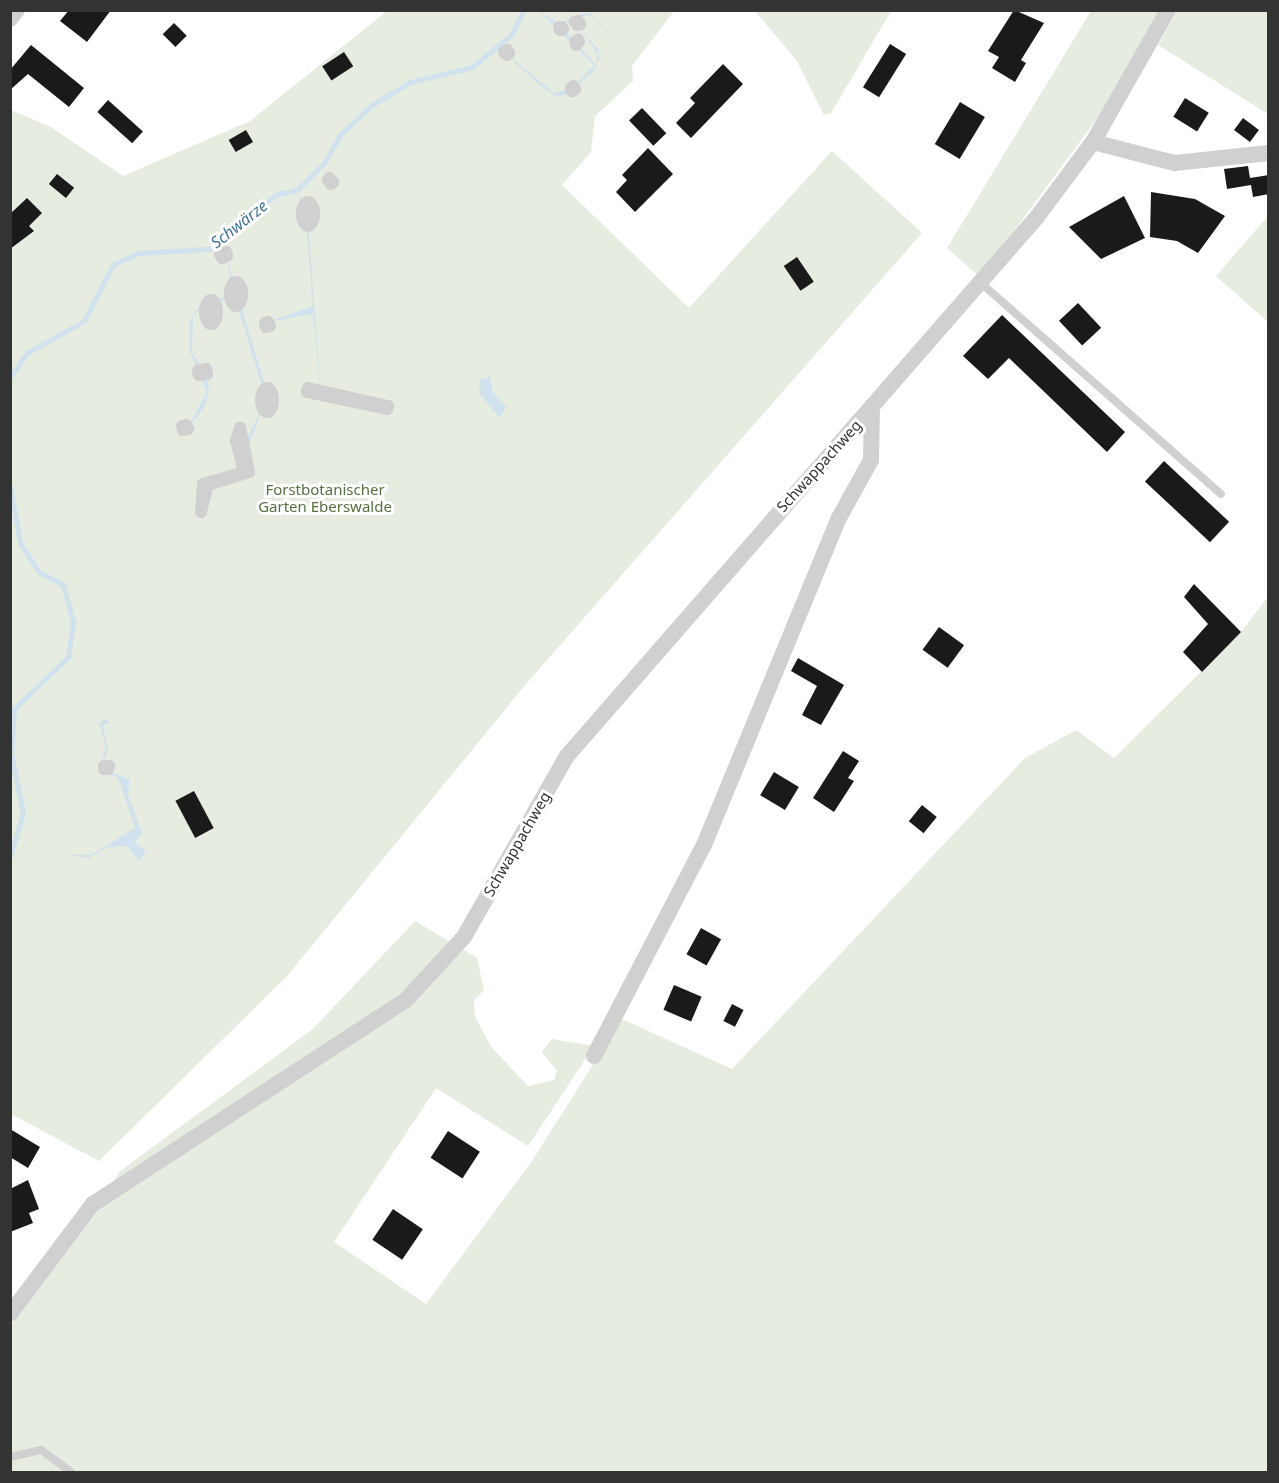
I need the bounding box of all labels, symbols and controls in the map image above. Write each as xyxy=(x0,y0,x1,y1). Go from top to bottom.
water label: Schwärze xyxy=(207,196,271,252)
street label: Schwappachweg xyxy=(773,416,865,516)
park label: Forstbotanischer Garten Eberswalde xyxy=(258,480,392,515)
street label: Schwappachweg xyxy=(480,789,554,899)

